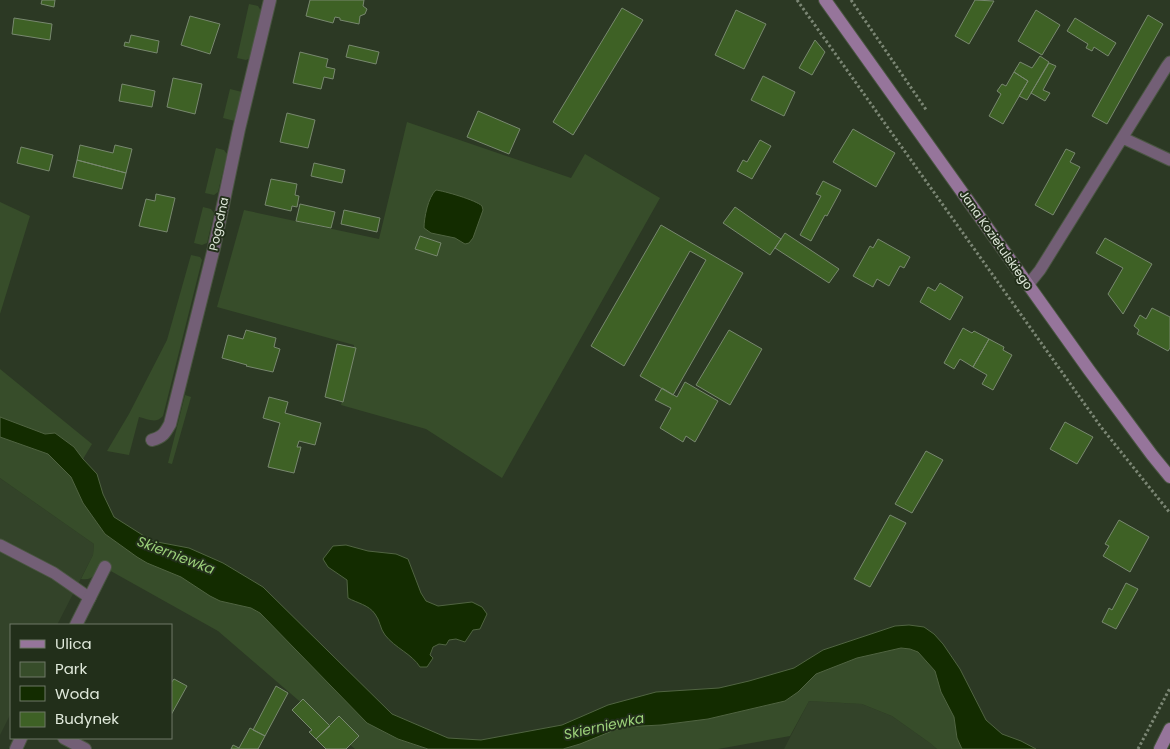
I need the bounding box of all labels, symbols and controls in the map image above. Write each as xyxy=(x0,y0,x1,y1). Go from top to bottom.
street label: Jana Kozietulskiego xyxy=(956,187,1037,293)
street label: Pogodna xyxy=(205,196,232,252)
water label: Skierniewka xyxy=(134,531,218,579)
legend xyxy=(10,624,172,739)
text: Ulica xyxy=(55,633,92,654)
text: Park xyxy=(55,658,87,679)
text: Woda xyxy=(55,683,100,704)
text: Budynek xyxy=(55,708,119,729)
water label: Skierniewka xyxy=(562,708,647,744)

